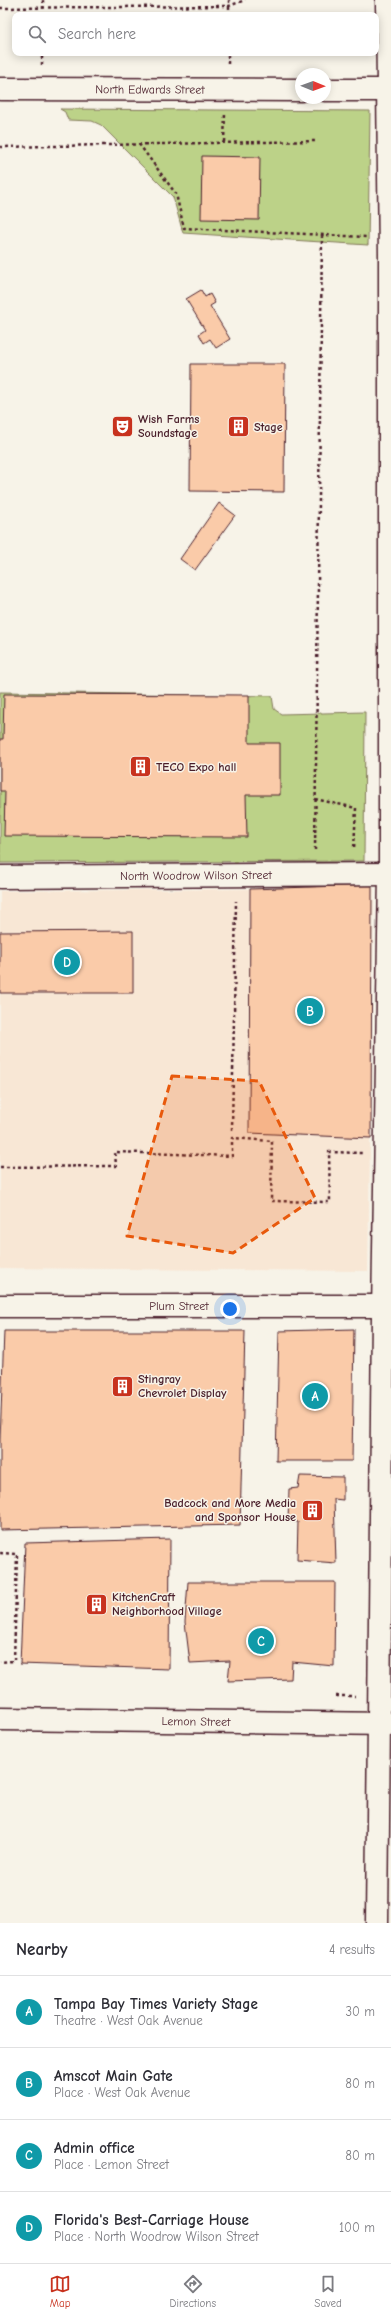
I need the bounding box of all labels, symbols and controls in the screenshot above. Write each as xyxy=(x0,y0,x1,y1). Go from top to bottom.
search box xyxy=(12,12,379,56)
icon: search xyxy=(26,23,48,45)
text: Search here xyxy=(58,25,136,43)
north arrow xyxy=(295,68,331,104)
street label: North Edwards Street xyxy=(95,82,205,97)
place label: Wish Farms Soundstage xyxy=(138,412,199,440)
theatre icon: Wish Farms Soundstage xyxy=(110,413,136,439)
building icon: Stage xyxy=(225,414,251,440)
place label: Stage xyxy=(254,420,283,434)
building icon: TECO Expo hall xyxy=(127,754,153,780)
place label: TECO Expo hall xyxy=(156,760,236,774)
street label: North Woodrow Wilson Street xyxy=(120,868,273,883)
pin: D xyxy=(54,947,80,977)
pin: B xyxy=(297,996,323,1026)
street label: Plum Street xyxy=(149,1299,209,1313)
your location xyxy=(220,1299,240,1319)
place label: Stingray Chevrolet Display xyxy=(138,1372,227,1400)
building icon: Stingray Chevrolet Display xyxy=(110,1373,136,1399)
pin: A xyxy=(302,1381,328,1411)
place label: Badcock and More Media and Sponsor House xyxy=(164,1496,296,1524)
building icon: Badcock and More Media and Sponsor House xyxy=(299,1497,325,1523)
place label: KitchenCraft Neighborhood Village xyxy=(112,1590,222,1618)
building icon: KitchenCraft Neighborhood Village xyxy=(83,1591,109,1617)
pin: C xyxy=(248,1626,274,1656)
street label: Lemon Street xyxy=(161,1714,231,1729)
text: Nearby xyxy=(16,1940,67,1959)
text: 4 results xyxy=(329,1942,375,1957)
text: Tampa Bay Times Variety Stage xyxy=(54,1995,258,2013)
text: A xyxy=(25,2004,33,2019)
text: 30 m xyxy=(345,2004,375,2019)
text: Theatre · West Oak Avenue xyxy=(54,2013,203,2028)
text: Amscot Main Gate xyxy=(54,2067,173,2085)
text: B xyxy=(25,2076,33,2091)
text: 80 m xyxy=(345,2076,375,2091)
text: Place · West Oak Avenue xyxy=(54,2085,190,2100)
text: Admin office xyxy=(54,2139,135,2157)
text: C xyxy=(25,2148,33,2163)
text: 80 m xyxy=(345,2148,375,2163)
text: Place · Lemon Street xyxy=(54,2157,169,2172)
text: Florida's Best-Carriage House xyxy=(54,2211,249,2229)
text: D xyxy=(25,2220,33,2235)
text: 100 m xyxy=(339,2220,375,2235)
text: Place · North Woodrow Wilson Street xyxy=(54,2229,259,2244)
tab: Map xyxy=(49,2273,71,2310)
tab: Directions xyxy=(169,2273,216,2310)
tab: Saved xyxy=(314,2273,342,2310)

